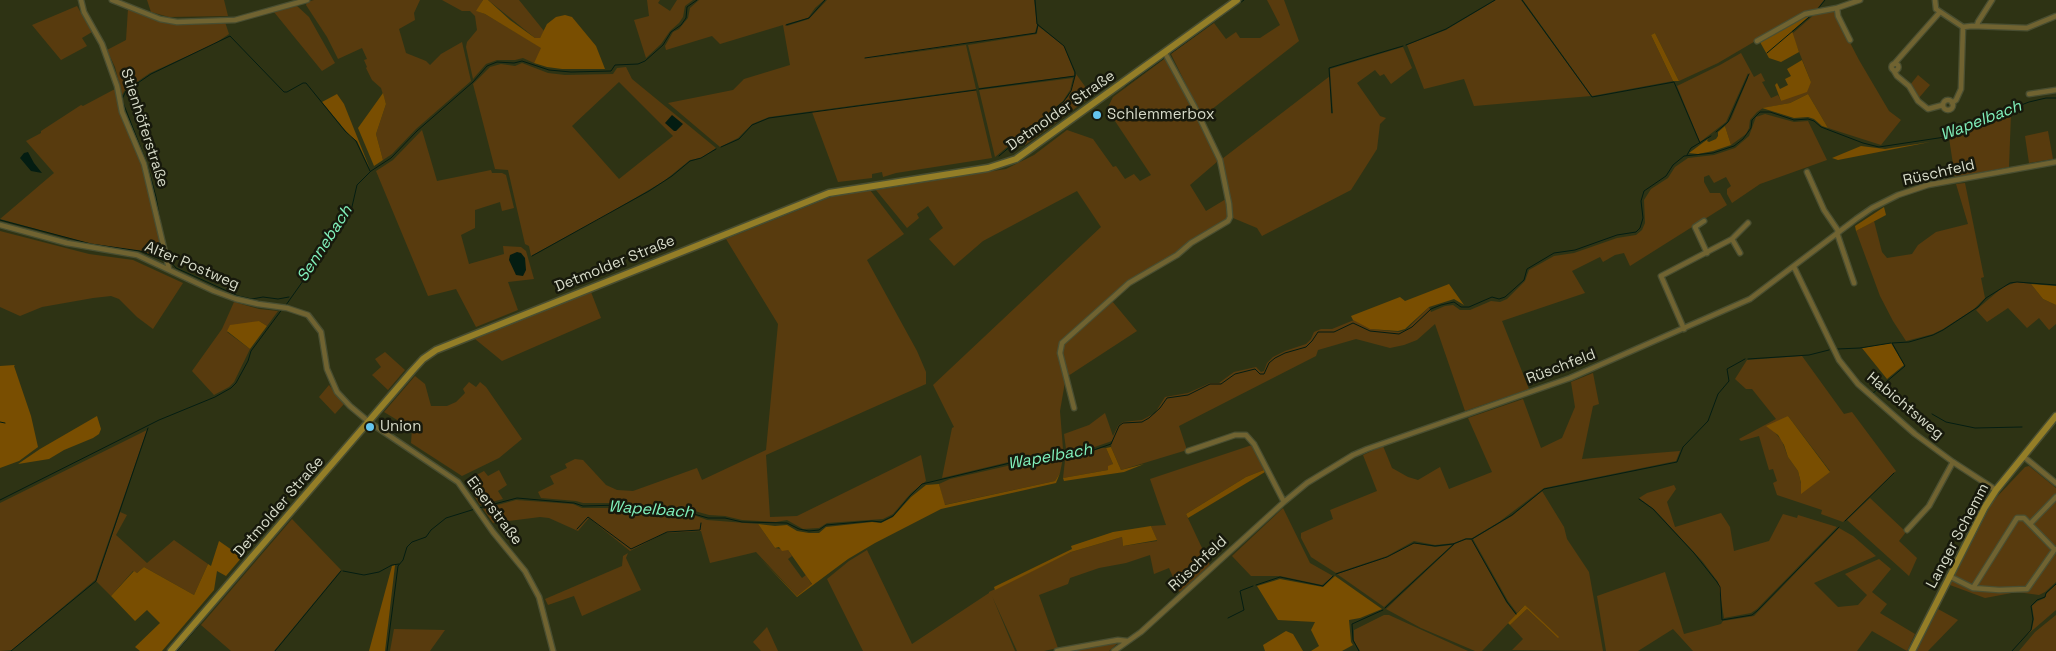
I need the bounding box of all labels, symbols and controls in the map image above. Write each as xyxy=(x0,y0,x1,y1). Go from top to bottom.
street label: Stienhöferstraße xyxy=(116,66,172,190)
street label: Detmolder Straße xyxy=(1004,67,1118,155)
water label: Wapelbach xyxy=(1938,97,2024,145)
place label: Schlemmerbox xyxy=(1107,106,1215,124)
marker: Schlemmerbox xyxy=(1091,109,1103,121)
street label: Rüschfeld xyxy=(1901,156,1977,190)
water label: Sennebach xyxy=(293,202,357,286)
street label: Detmolder Straße xyxy=(552,232,678,296)
street label: Alter Postweg xyxy=(142,238,242,294)
street label: Rüschfeld xyxy=(1524,346,1598,388)
street label: Habichtsweg xyxy=(1863,369,1947,443)
place label: Union xyxy=(380,418,421,436)
marker: Union xyxy=(364,421,376,433)
water label: Wapelbach xyxy=(1006,440,1094,474)
street label: Detmolder Straße xyxy=(230,453,328,561)
street label: Eiserstraße xyxy=(462,473,526,549)
street label: Langer Schemm xyxy=(1923,481,1993,591)
water label: Wapelbach xyxy=(608,497,694,523)
street label: Rüschfeld xyxy=(1165,533,1231,595)

